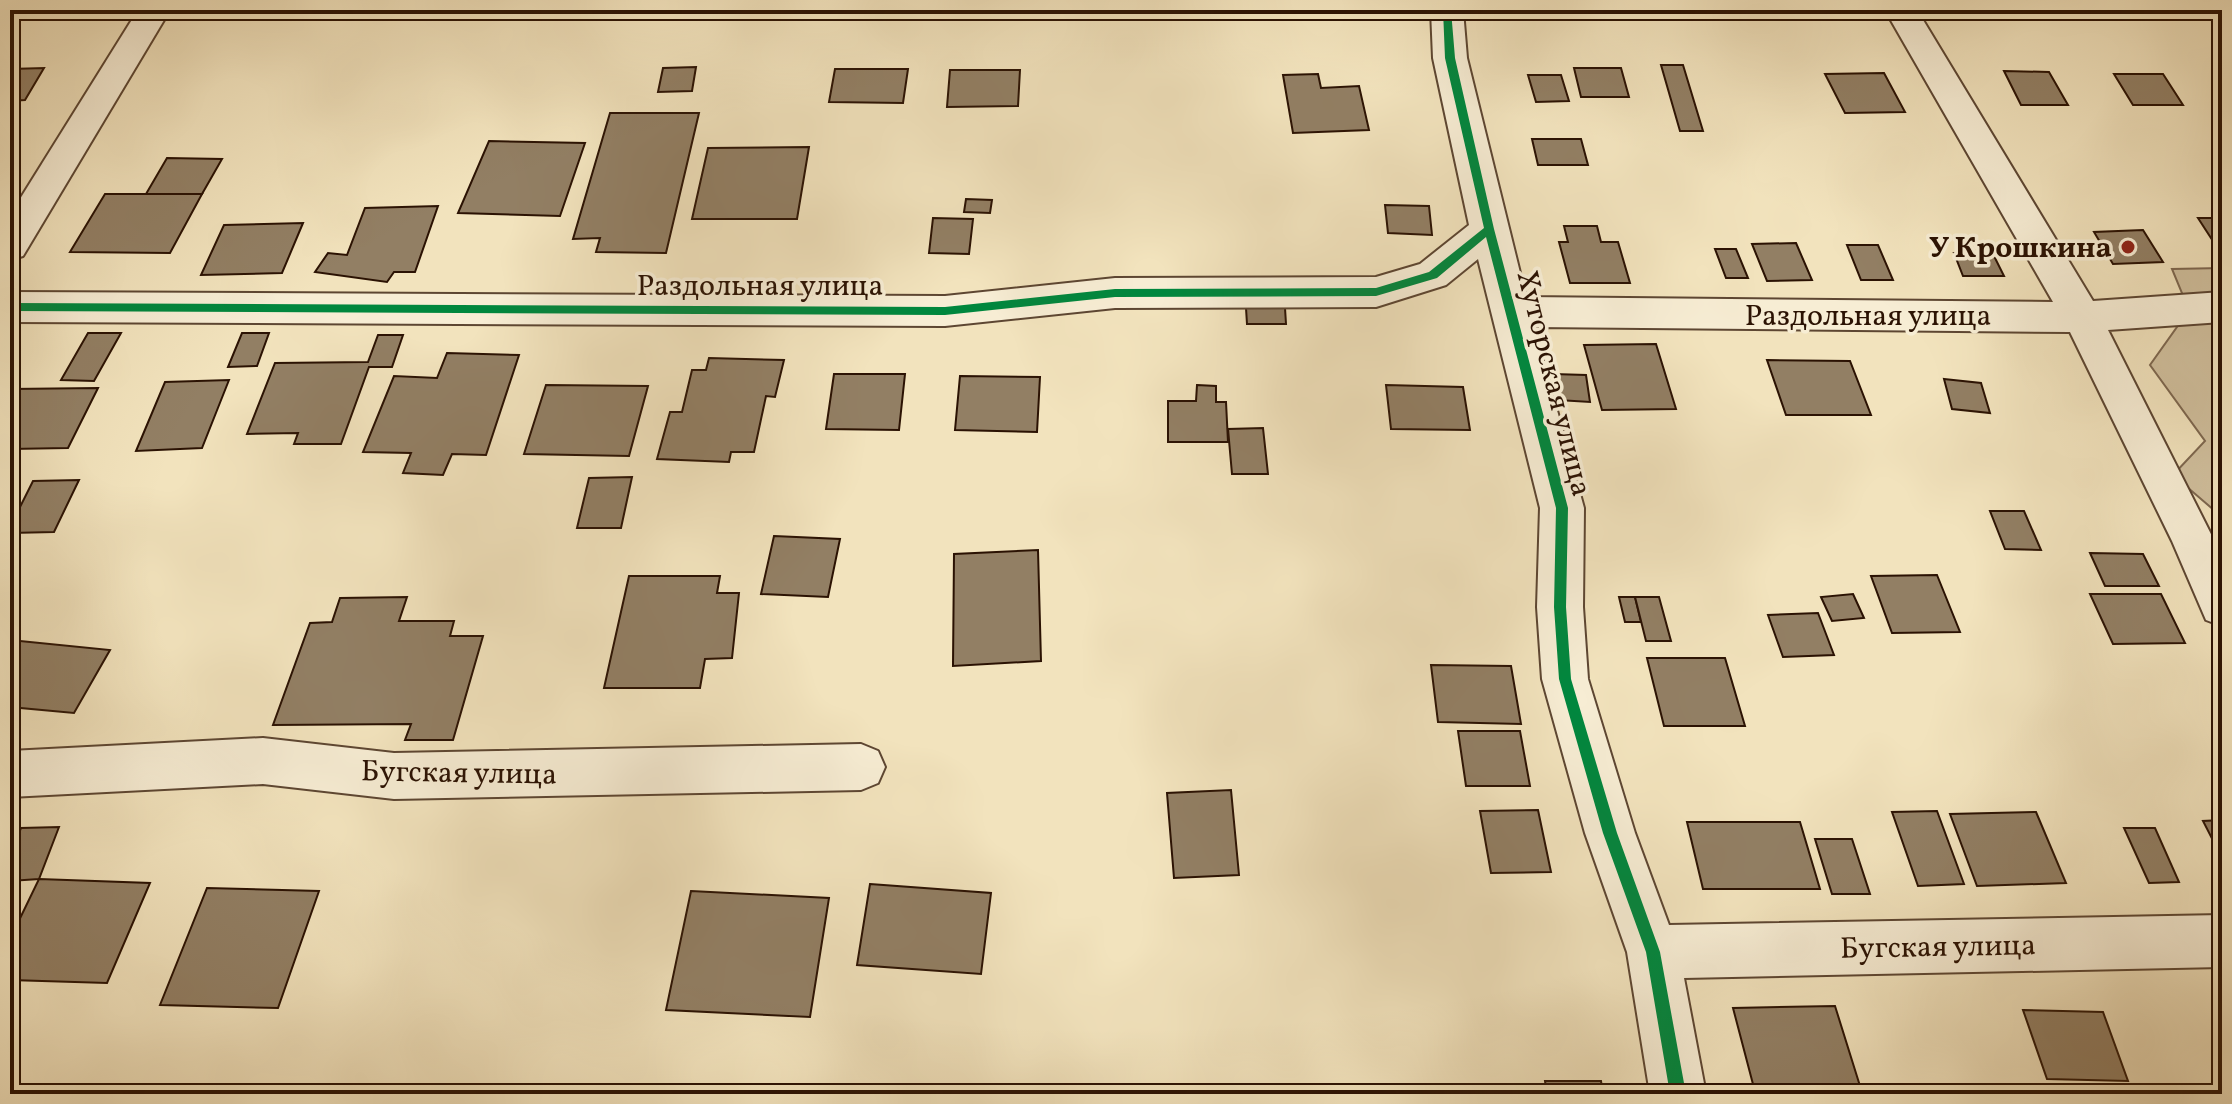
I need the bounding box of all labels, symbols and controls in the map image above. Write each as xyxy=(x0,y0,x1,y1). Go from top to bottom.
place label: У Крошкина xyxy=(1929,228,2112,270)
marker: У Крошкина xyxy=(2119,238,2137,256)
street label: Раздольная улица xyxy=(637,266,883,308)
street label: Хуторская улица xyxy=(1505,266,1601,501)
street label: Раздольная улица xyxy=(1745,296,1991,338)
street label: Бугская улица xyxy=(361,751,557,797)
street label: Бугская улица xyxy=(1840,925,2036,971)

